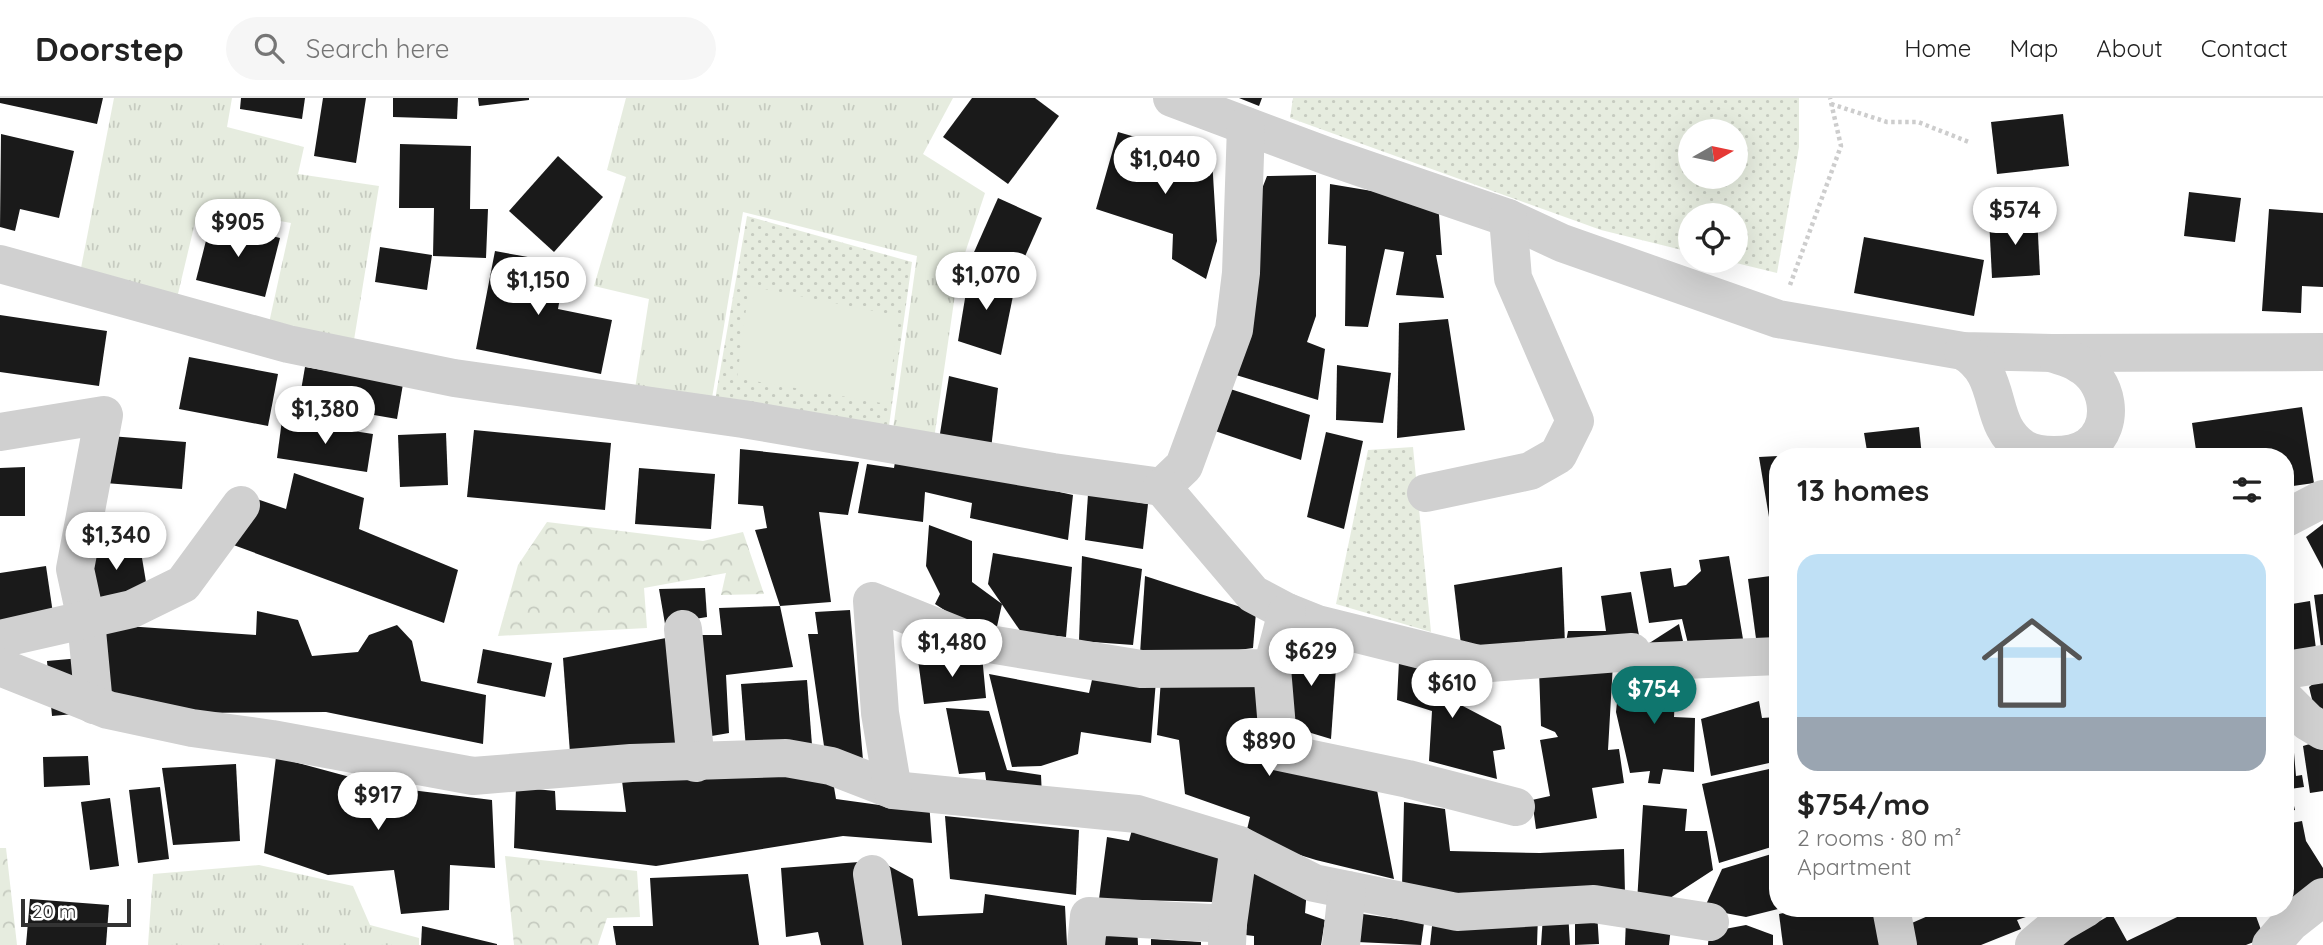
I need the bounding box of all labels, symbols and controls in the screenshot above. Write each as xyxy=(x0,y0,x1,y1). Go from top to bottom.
search box xyxy=(226,17,716,80)
text: Doorstep xyxy=(35,28,184,69)
icon: search xyxy=(250,29,288,67)
text: Search here xyxy=(306,32,449,65)
text: Home xyxy=(1904,33,1971,63)
text: Map xyxy=(2009,33,2058,63)
text: About xyxy=(2096,33,2163,63)
text: Contact xyxy=(2201,33,2288,63)
north arrow xyxy=(1678,119,1748,189)
map controls xyxy=(1678,119,1748,273)
pin: $1,040 xyxy=(1108,136,1222,196)
text: $1,040 xyxy=(1130,144,1200,173)
pin: $574 xyxy=(1974,188,2056,247)
text: $574 xyxy=(1989,195,2041,224)
pin: $905 xyxy=(197,200,279,259)
button: locate xyxy=(1678,203,1748,273)
text: $905 xyxy=(211,207,265,236)
pin: $1,070 xyxy=(929,252,1043,312)
pin: $1,150 xyxy=(481,258,595,317)
text: $1,070 xyxy=(952,260,1020,289)
text: $1,150 xyxy=(506,265,570,294)
pin: $1,380 xyxy=(268,386,382,446)
text: $1,380 xyxy=(291,394,359,423)
text: 13 homes xyxy=(1797,471,1929,509)
icon: filters xyxy=(2228,471,2266,509)
pin: $1,340 xyxy=(59,512,173,572)
text: $1,340 xyxy=(82,520,151,549)
icon: home xyxy=(1969,600,2095,726)
pin: $1,480 xyxy=(895,620,1009,679)
text: $1,480 xyxy=(917,627,987,656)
pin: $629 xyxy=(1270,628,1352,688)
text: $629 xyxy=(1285,636,1337,665)
pin: $610 xyxy=(1411,660,1493,720)
pin: $754 xyxy=(1613,666,1695,726)
text: $610 xyxy=(1427,668,1477,697)
text: $754 xyxy=(1627,674,1681,703)
pin: $890 xyxy=(1228,718,1310,778)
text: $890 xyxy=(1242,726,1296,755)
pin: $917 xyxy=(337,772,419,832)
text: $917 xyxy=(354,780,402,809)
text: $754/mo xyxy=(1797,785,1930,823)
text: 2 rooms · 80 m² xyxy=(1797,823,1962,852)
text: Apartment xyxy=(1797,852,1911,881)
scale bar xyxy=(21,896,131,928)
text: 20 m xyxy=(32,899,76,923)

